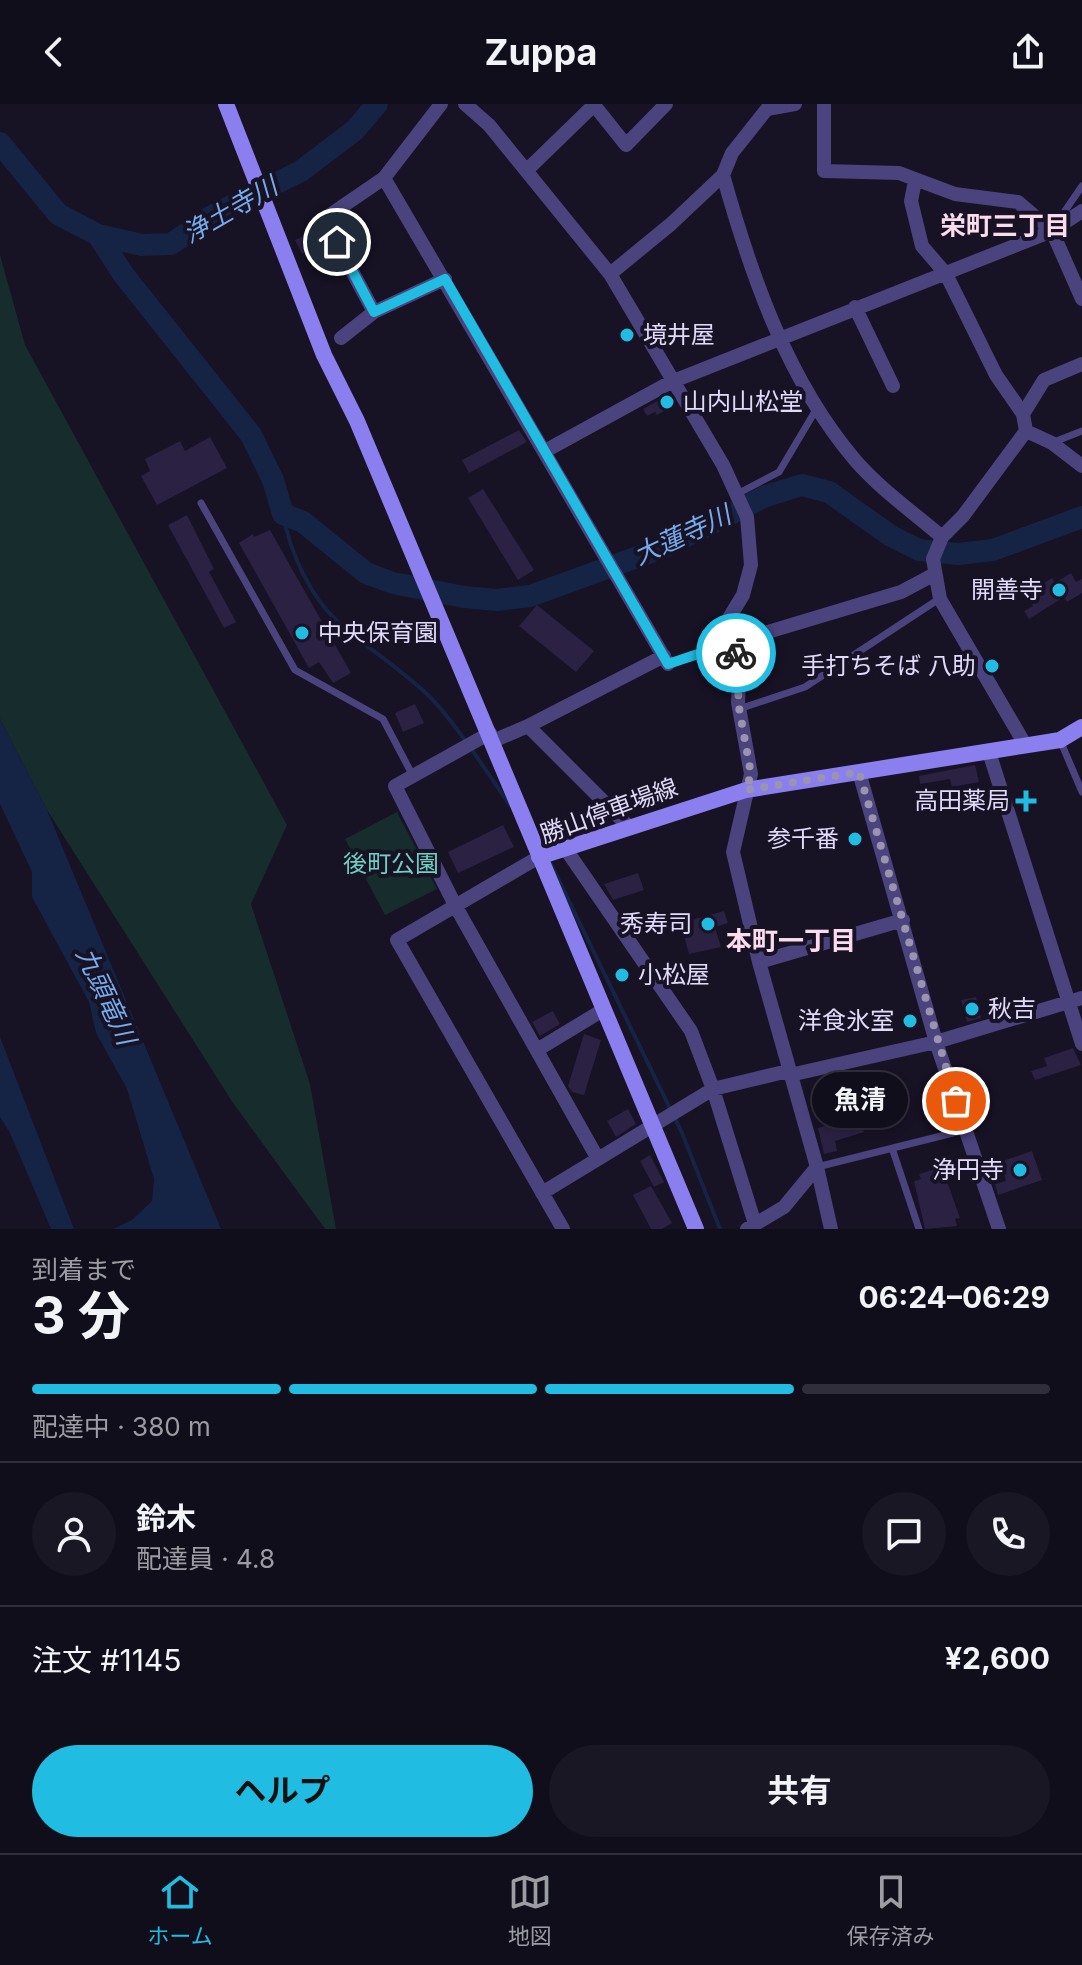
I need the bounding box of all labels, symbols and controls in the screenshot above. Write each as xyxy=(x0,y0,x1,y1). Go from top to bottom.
icon: back xyxy=(32,30,76,74)
text: Zuppa xyxy=(485,30,597,74)
icon: share xyxy=(1006,30,1050,74)
water label: 浄土寺川 xyxy=(177,169,285,249)
pin xyxy=(303,208,371,276)
district label: 栄町三丁目 xyxy=(940,210,1070,241)
icon: home xyxy=(315,220,359,264)
place label: 境井屋 xyxy=(643,320,715,349)
marker: 境井屋 xyxy=(618,326,636,344)
place label: 山内山松堂 xyxy=(683,387,803,416)
marker: 山内山松堂 xyxy=(658,393,676,411)
water label: 大蓮寺川 xyxy=(628,497,738,571)
place label: 開善寺 xyxy=(971,575,1043,604)
marker: 開善寺 xyxy=(1050,581,1068,599)
courier xyxy=(696,613,776,693)
place label: 中央保育園 xyxy=(318,618,438,647)
marker: 中央保育園 xyxy=(293,624,311,642)
icon: bike xyxy=(714,631,758,675)
place label: 手打ちそば 八助 xyxy=(801,651,976,680)
marker: 手打ちそば 八助 xyxy=(983,657,1001,675)
street label: 勝山停車場線 xyxy=(536,772,681,849)
place label: 高田薬局 xyxy=(914,786,1010,815)
marker: 高田薬局 xyxy=(1017,792,1035,810)
place label: 参千番 xyxy=(767,824,839,853)
marker: 参千番 xyxy=(846,830,864,848)
park label: 後町公園 xyxy=(343,849,439,878)
place label: 秀寿司 xyxy=(620,909,692,938)
marker: 秀寿司 xyxy=(699,915,717,933)
district label: 本町一丁目 xyxy=(726,925,856,956)
water label: 九頭竜川 xyxy=(70,942,144,1052)
place label: 小松屋 xyxy=(638,960,710,989)
marker: 小松屋 xyxy=(613,966,631,984)
place label: 秋吉 xyxy=(988,994,1036,1023)
marker: 秋吉 xyxy=(963,1000,981,1018)
place label: 洋食氷室 xyxy=(798,1006,894,1035)
marker: 洋食氷室 xyxy=(901,1012,919,1030)
pin xyxy=(922,1067,990,1135)
callout: 魚清 xyxy=(812,1073,908,1129)
icon: bag xyxy=(934,1079,978,1123)
text: 魚清 xyxy=(834,1084,886,1115)
place label: 浄円寺 xyxy=(932,1155,1004,1184)
marker: 浄円寺 xyxy=(1011,1161,1029,1179)
text: 到着まで xyxy=(32,1254,136,1285)
text: 06:24–06:29 xyxy=(858,1279,1050,1315)
text: 3 分 xyxy=(32,1284,130,1347)
text: 配達中 · 380 m xyxy=(32,1411,211,1442)
button: person xyxy=(32,1492,116,1576)
button: chat xyxy=(862,1492,946,1576)
button: phone xyxy=(966,1492,1050,1576)
text: 鈴木 xyxy=(136,1500,196,1536)
text: 配達員 · 4.8 xyxy=(136,1543,275,1574)
text: ¥2,600 xyxy=(945,1640,1050,1676)
text: 注文 #1145 xyxy=(32,1642,181,1678)
button: ヘルプ xyxy=(32,1745,533,1837)
button: 共有 xyxy=(549,1745,1050,1837)
tab: ホーム xyxy=(147,1870,213,1950)
tab: 地図 xyxy=(508,1870,552,1950)
tab: 保存済み xyxy=(847,1870,935,1950)

